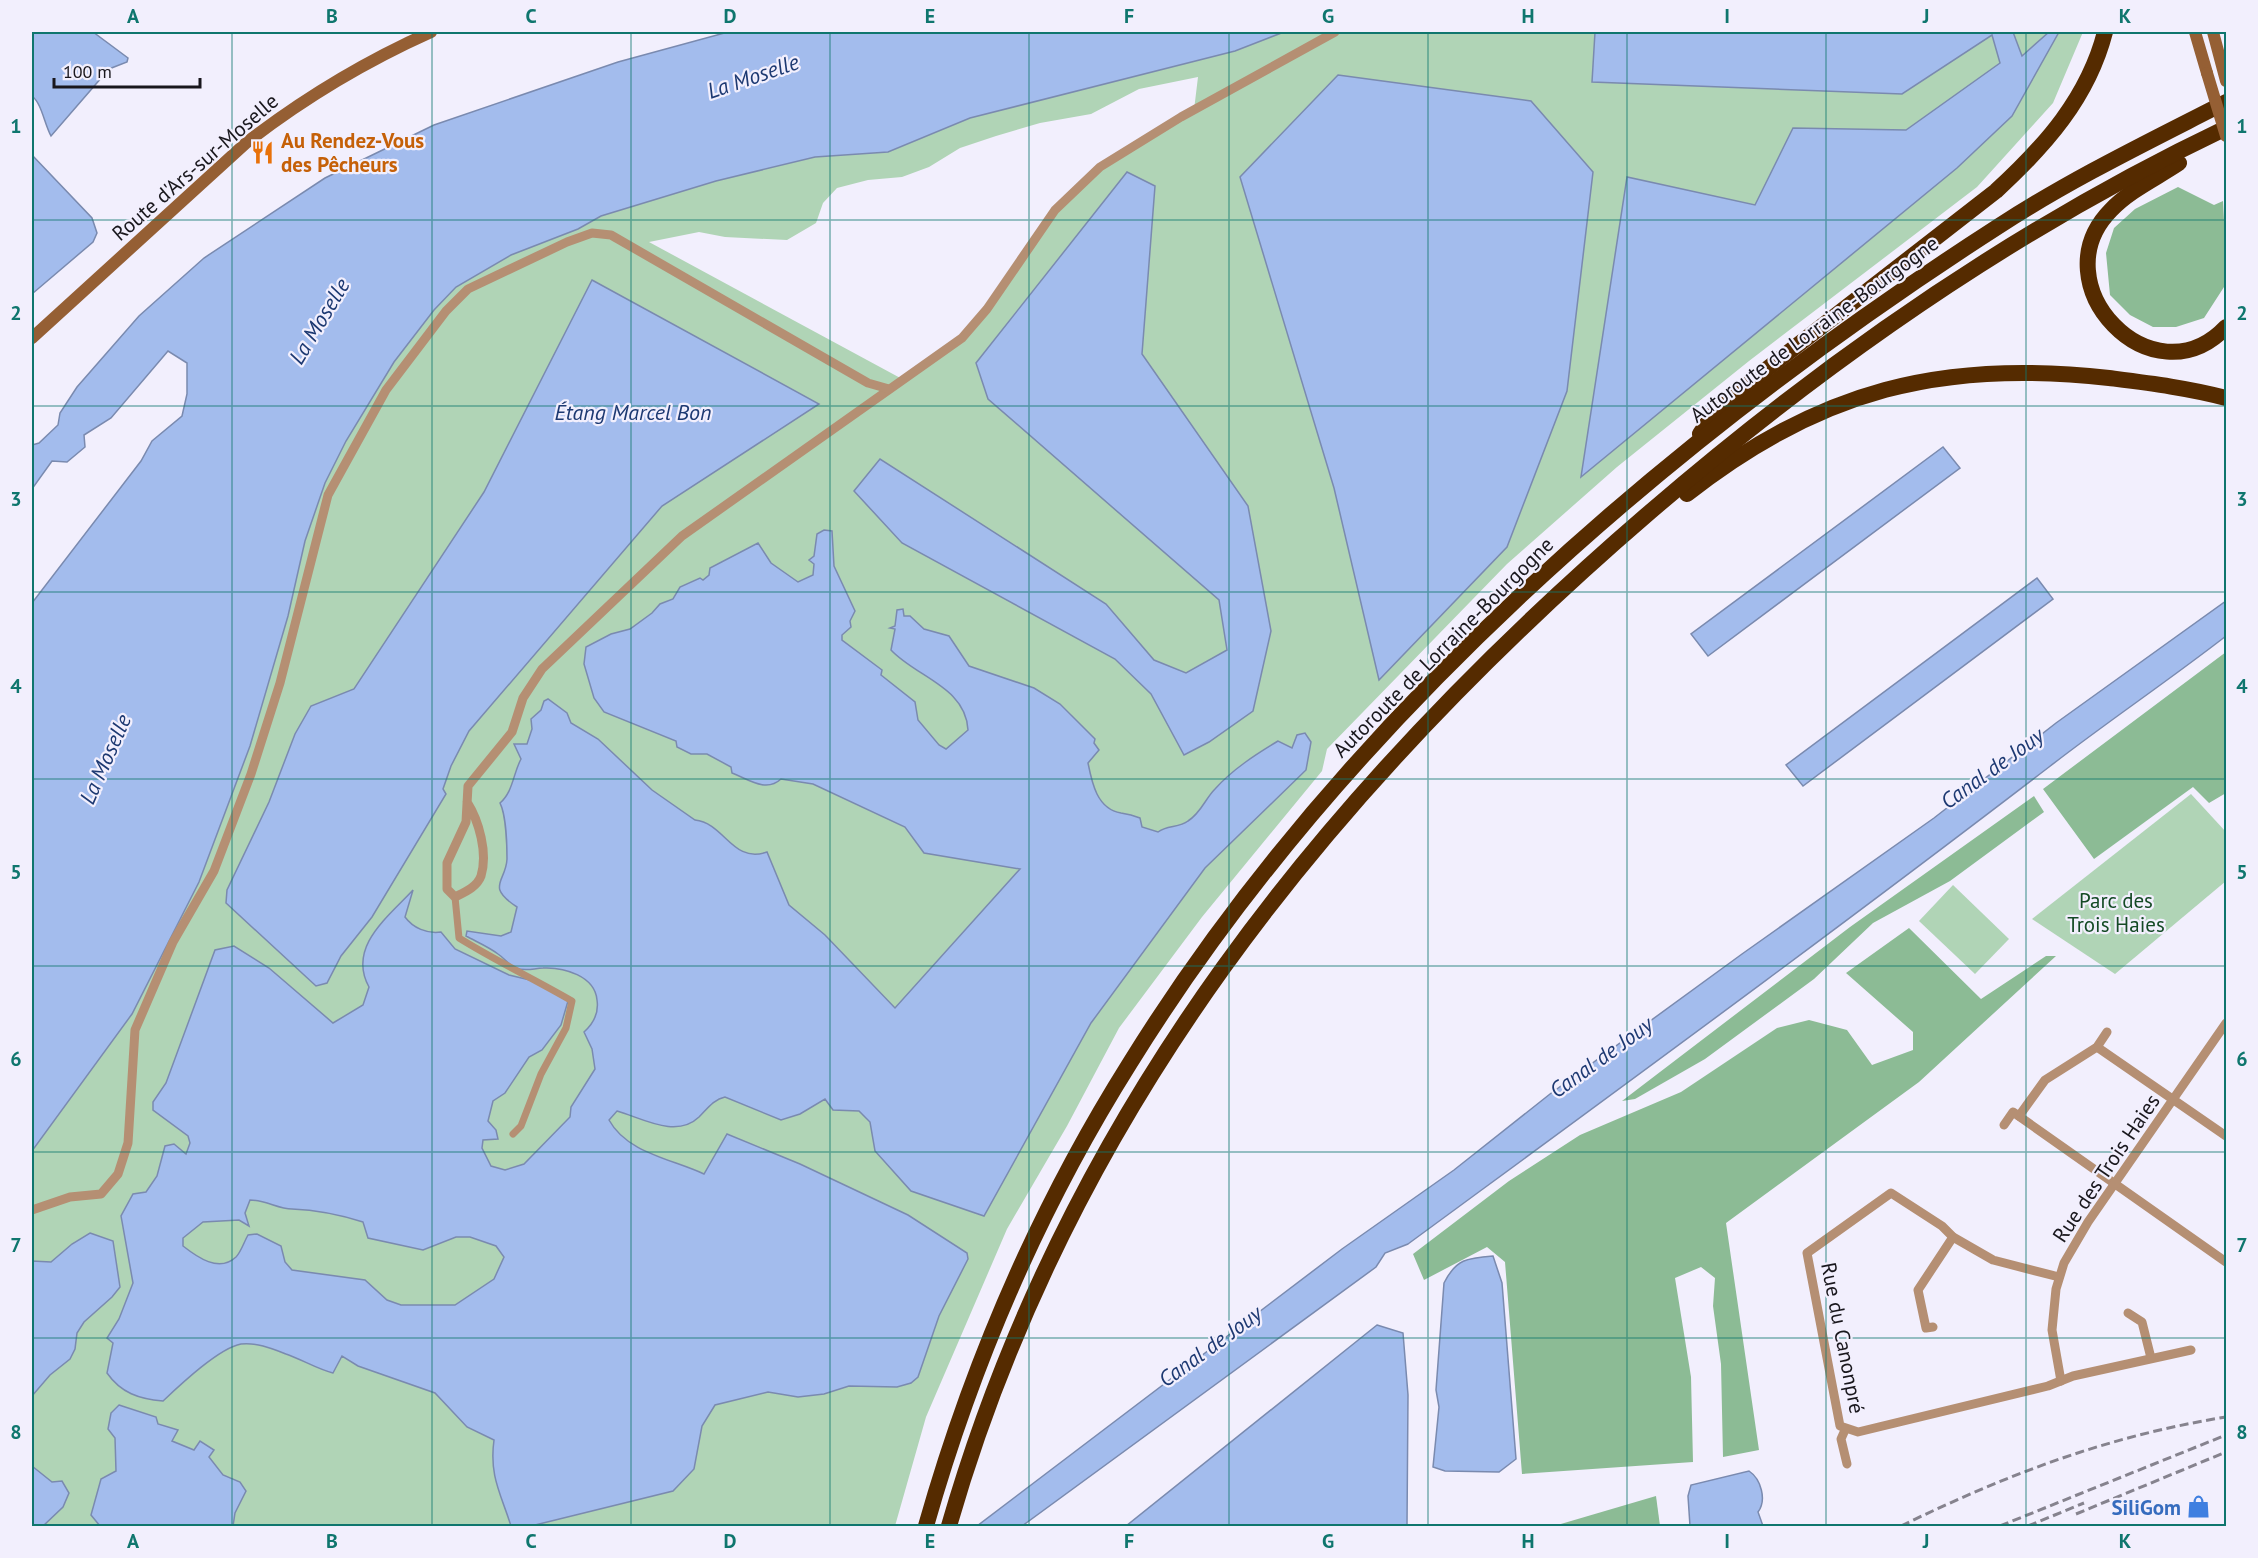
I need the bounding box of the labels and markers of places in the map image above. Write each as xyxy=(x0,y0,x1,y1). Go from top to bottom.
place label: Au Rendez-Vous des Pêcheurs xyxy=(281,127,424,178)
restaurant icon: Au Rendez-Vous des Pêcheurs xyxy=(250,139,276,165)
place label: SiliGom xyxy=(2111,1494,2181,1521)
shop icon: SiliGom xyxy=(2186,1494,2212,1520)

